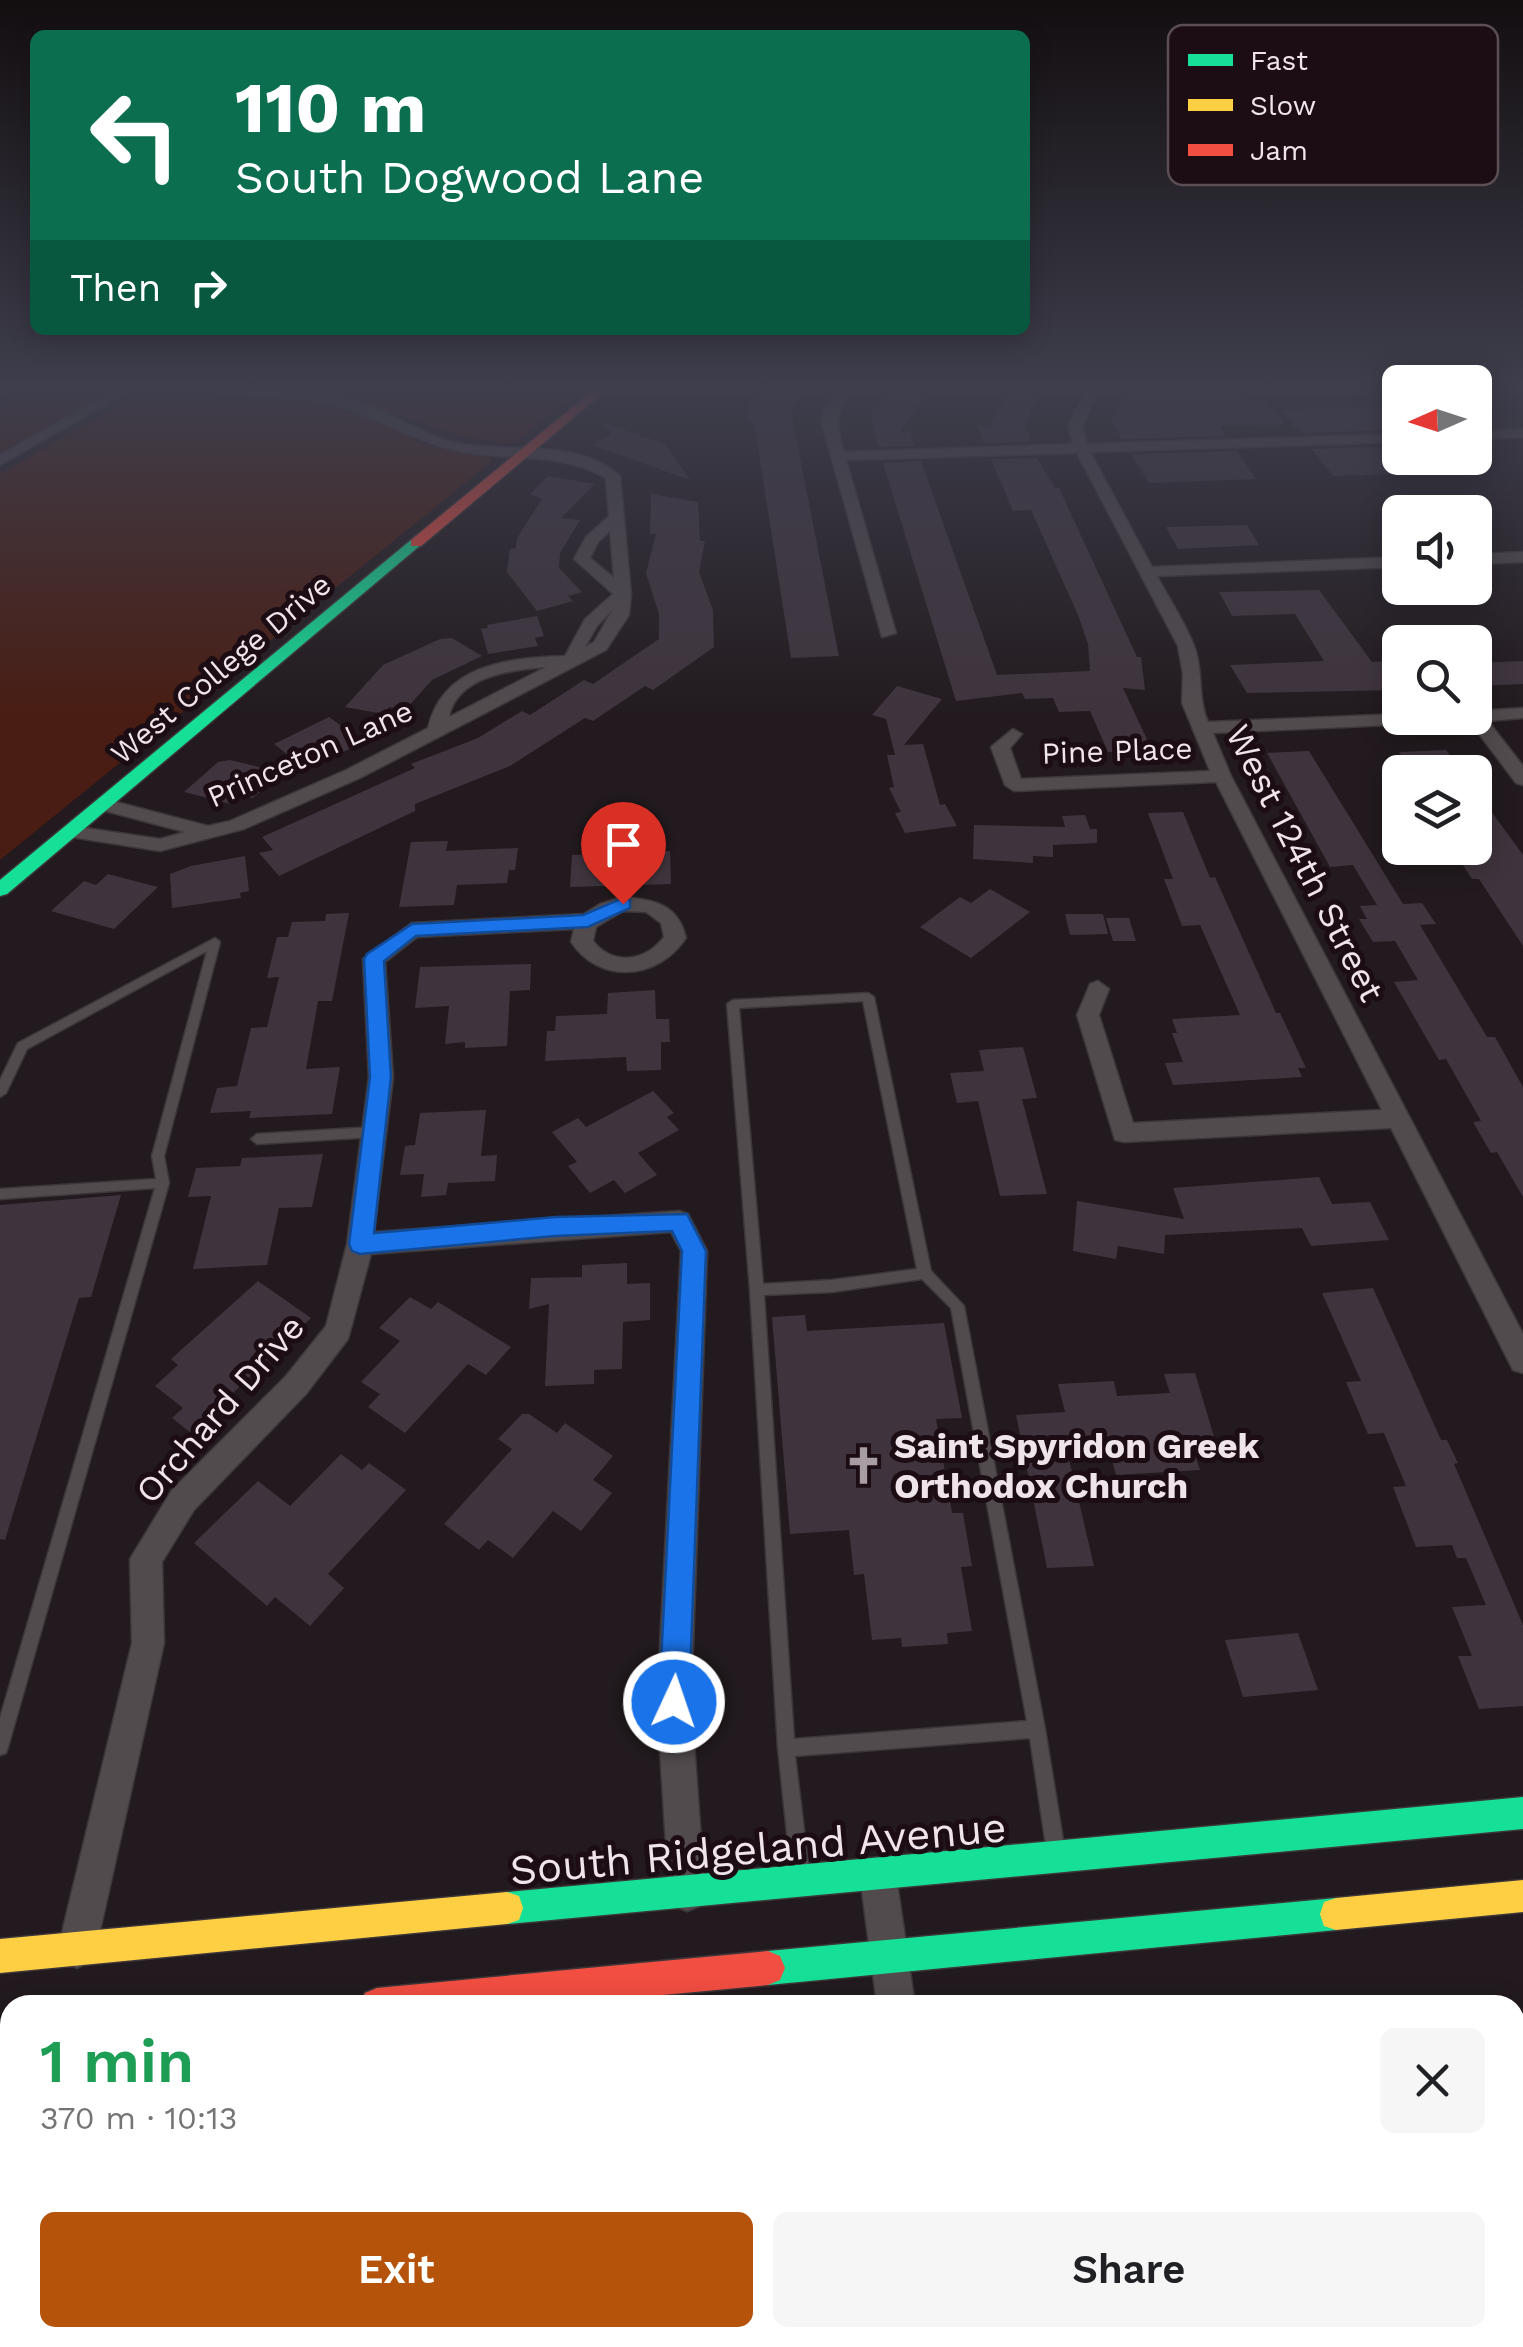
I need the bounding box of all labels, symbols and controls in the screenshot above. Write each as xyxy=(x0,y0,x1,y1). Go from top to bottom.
legend xyxy=(1168,25,1498,185)
text: Fast xyxy=(1250,44,1308,77)
text: 110 m xyxy=(235,67,426,149)
icon: left xyxy=(70,70,200,200)
text: Slow xyxy=(1250,89,1316,122)
text: Jam xyxy=(1250,134,1308,167)
text: South Dogwood Lane xyxy=(235,151,704,204)
icon: right xyxy=(181,260,236,315)
text: Then xyxy=(70,266,161,310)
north arrow xyxy=(1382,365,1492,475)
map controls xyxy=(1382,365,1492,865)
button: sound xyxy=(1382,495,1492,605)
street label: West College Drive xyxy=(104,566,338,771)
button: search xyxy=(1382,625,1492,735)
street label: Princeton Lane xyxy=(202,693,418,814)
street label: West 124th Street xyxy=(1217,718,1393,1009)
street label: Pine Place xyxy=(1041,730,1193,771)
button: layers xyxy=(1382,755,1492,865)
pin xyxy=(581,802,666,905)
icon: arrive xyxy=(596,817,651,872)
street label: Orchard Drive xyxy=(127,1306,313,1512)
place label: Saint Spyridon Greek Orthodox Church xyxy=(894,1425,1259,1507)
church icon: Saint Spyridon Greek Orthodox Church xyxy=(843,1445,885,1487)
position arrow xyxy=(622,1650,726,1754)
street label: South Ridgeland Avenue xyxy=(508,1802,1008,1895)
text: 1 min xyxy=(40,2026,194,2097)
button: close xyxy=(1380,2028,1485,2133)
text: 370 m · 10:13 xyxy=(40,2099,237,2137)
button: Exit xyxy=(40,2212,753,2327)
button: Share xyxy=(773,2212,1485,2327)

